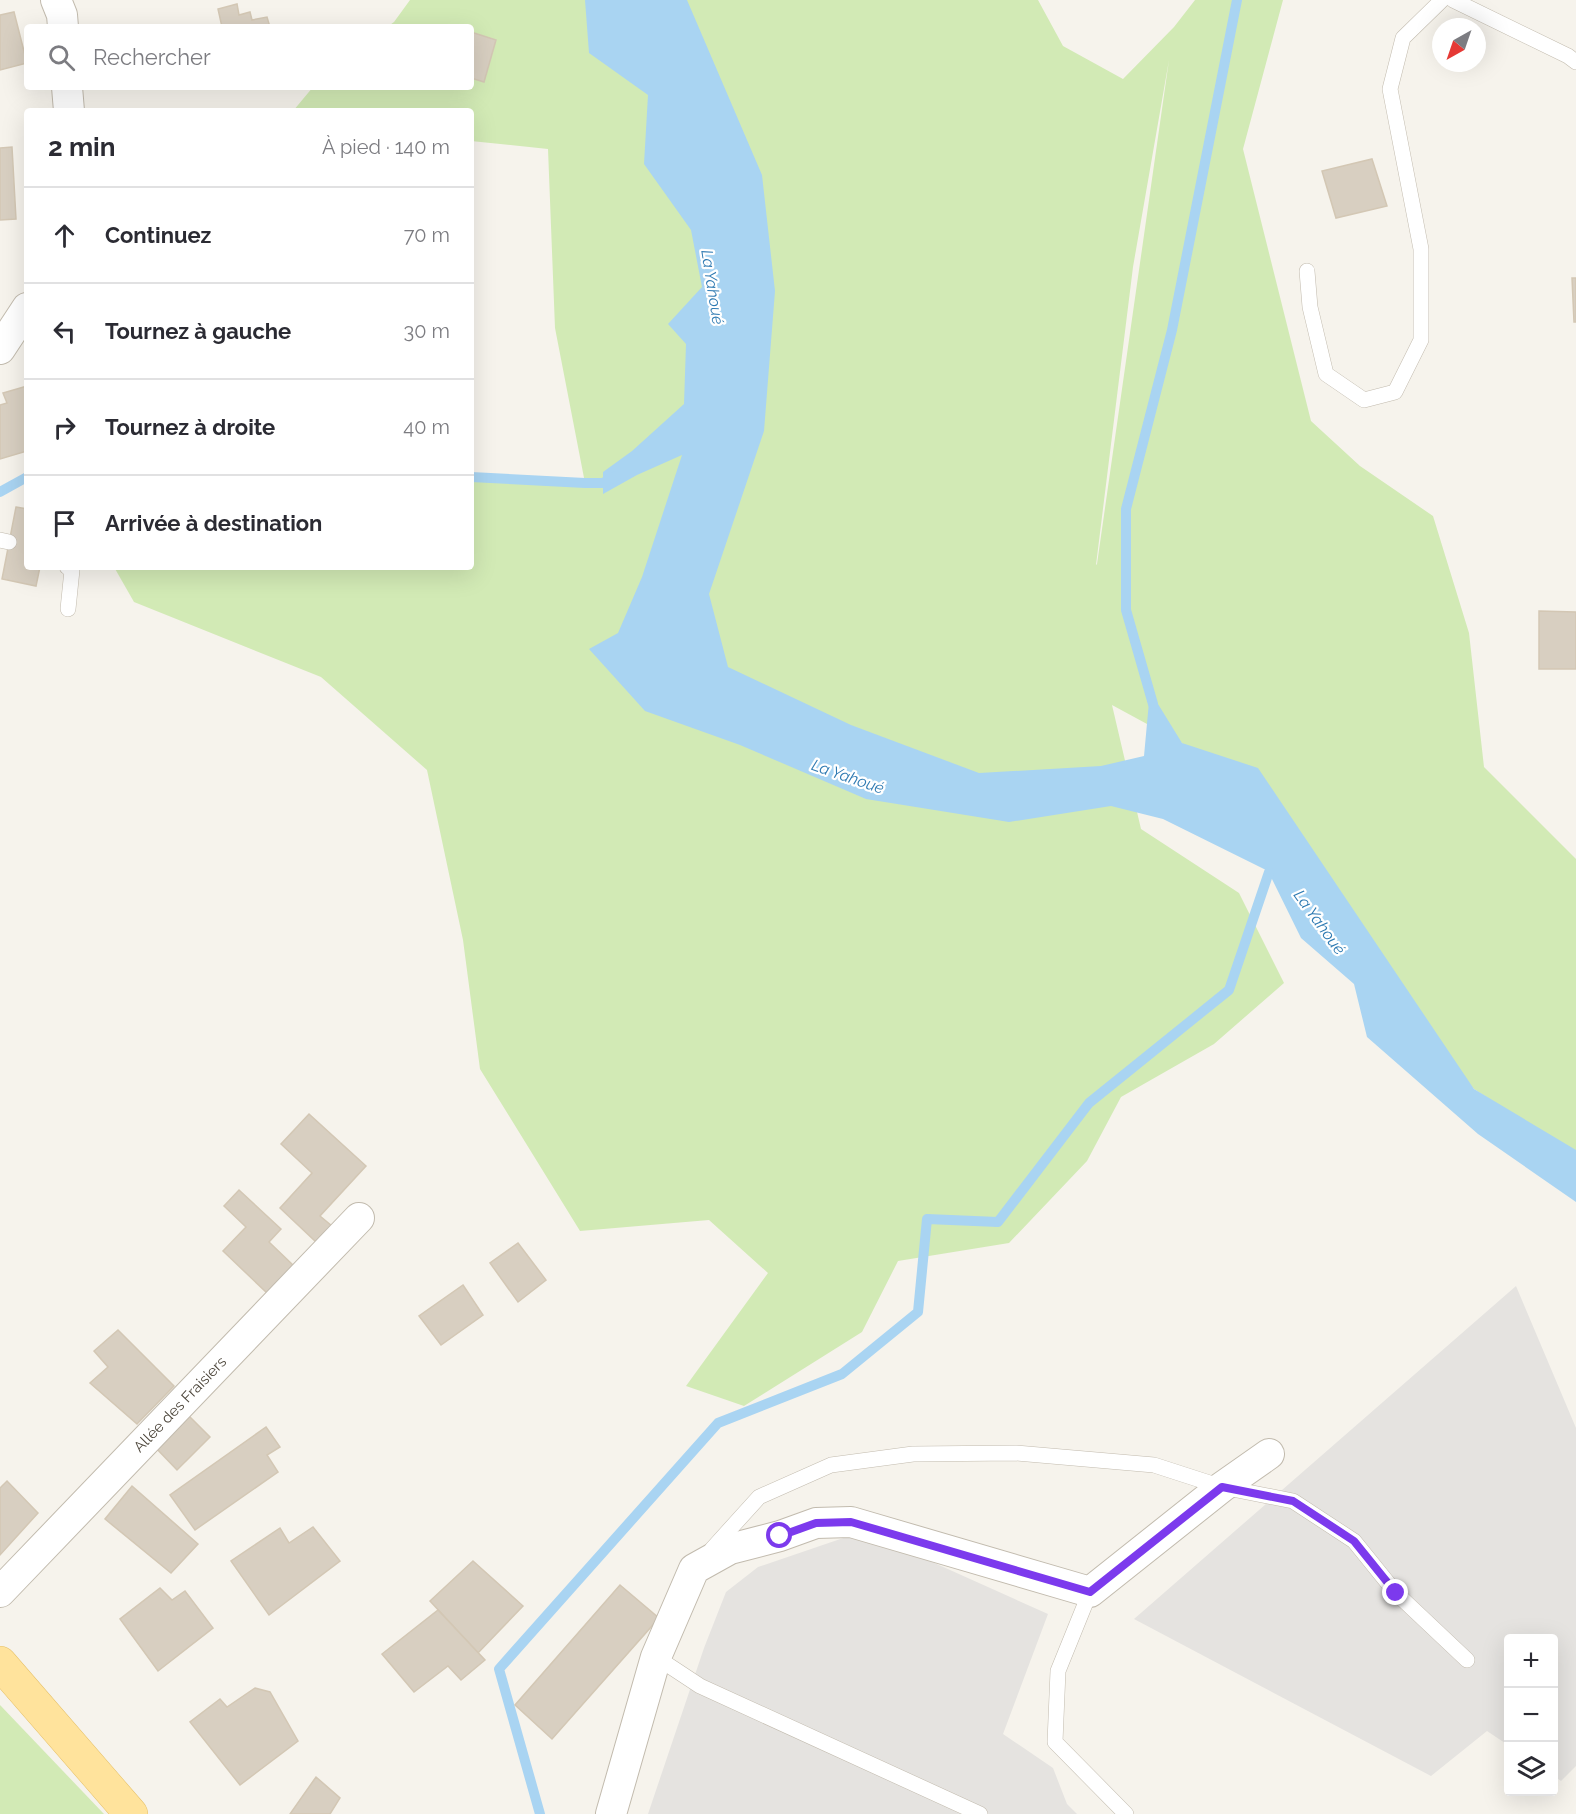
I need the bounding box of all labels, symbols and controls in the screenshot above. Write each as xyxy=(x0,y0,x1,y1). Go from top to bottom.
north arrow xyxy=(1432,18,1486,72)
search box xyxy=(24,24,474,90)
icon: search xyxy=(45,41,78,74)
text: Rechercher xyxy=(93,44,211,70)
text: 2 min xyxy=(48,132,115,162)
text: À pied · 140 m xyxy=(322,135,450,159)
icon: ahead xyxy=(48,219,81,252)
text: Continuez xyxy=(105,222,211,248)
text: 70 m xyxy=(404,223,450,247)
water label: La Yahoué xyxy=(697,248,728,326)
icon: left xyxy=(48,315,81,348)
text: Tournez à gauche xyxy=(105,318,291,344)
text: 30 m xyxy=(404,319,450,343)
icon: right xyxy=(48,411,81,444)
text: Tournez à droite xyxy=(105,414,275,440)
text: 40 m xyxy=(403,415,450,439)
icon: arrive xyxy=(48,507,81,540)
text: Arrivée à destination xyxy=(105,510,322,536)
water label: La Yahoué xyxy=(809,755,887,798)
water label: La Yahoué xyxy=(1290,886,1350,959)
street label: Allée des Fraisiers xyxy=(130,1353,230,1456)
route start xyxy=(766,1522,792,1548)
route end xyxy=(1382,1579,1408,1605)
map controls xyxy=(1504,1634,1558,1796)
button: + xyxy=(1504,1634,1558,1688)
button: − xyxy=(1504,1688,1558,1742)
button: layers xyxy=(1504,1742,1558,1796)

